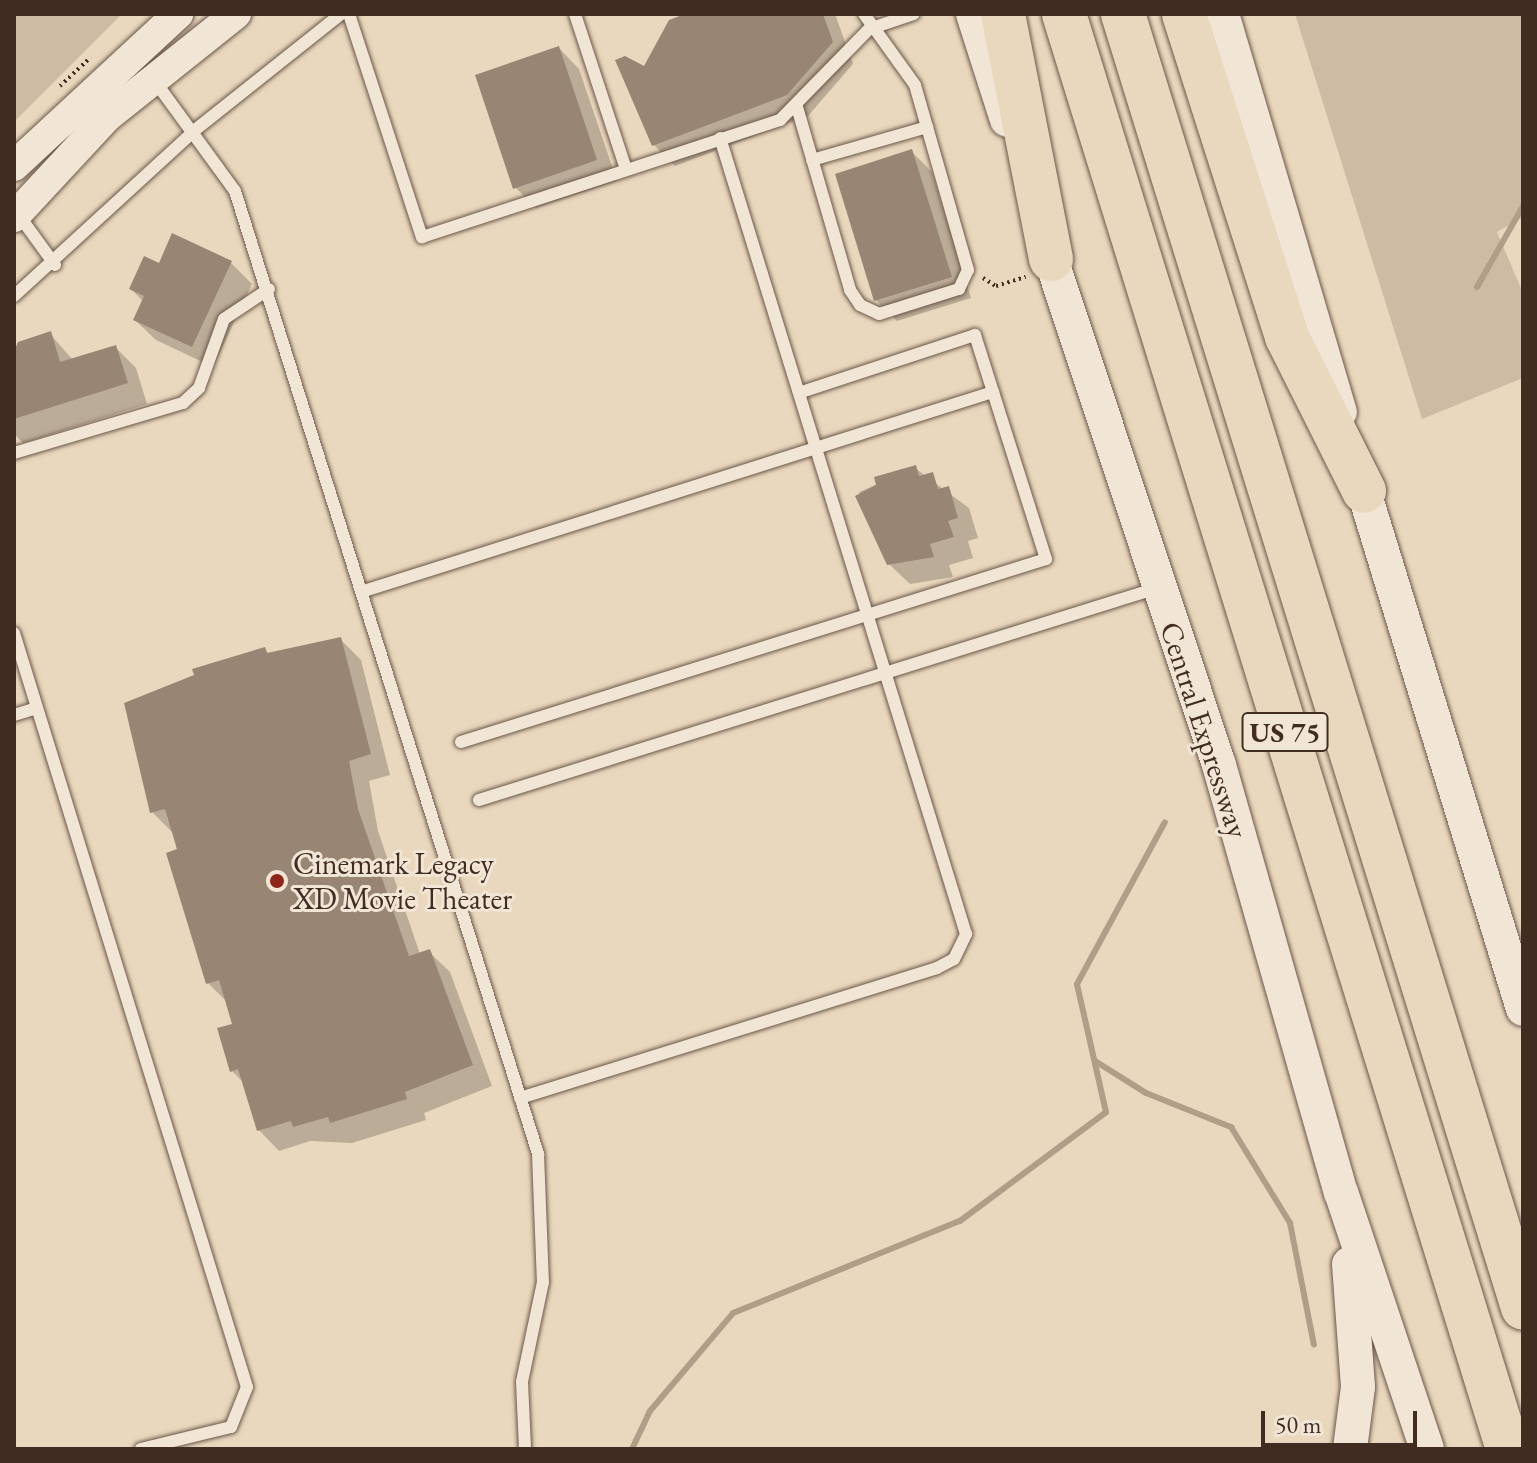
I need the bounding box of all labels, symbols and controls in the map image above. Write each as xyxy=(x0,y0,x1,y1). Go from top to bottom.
street label: Central Expressway xyxy=(1152,618,1256,842)
road number: US 75 xyxy=(1241,708,1329,756)
place label: Cinemark Legacy XD Movie Theater xyxy=(293,846,512,916)
marker: Cinemark Legacy XD Movie Theater xyxy=(268,872,286,890)
scale bar xyxy=(1265,1395,1421,1445)
text: 50 m xyxy=(1275,1409,1322,1440)

